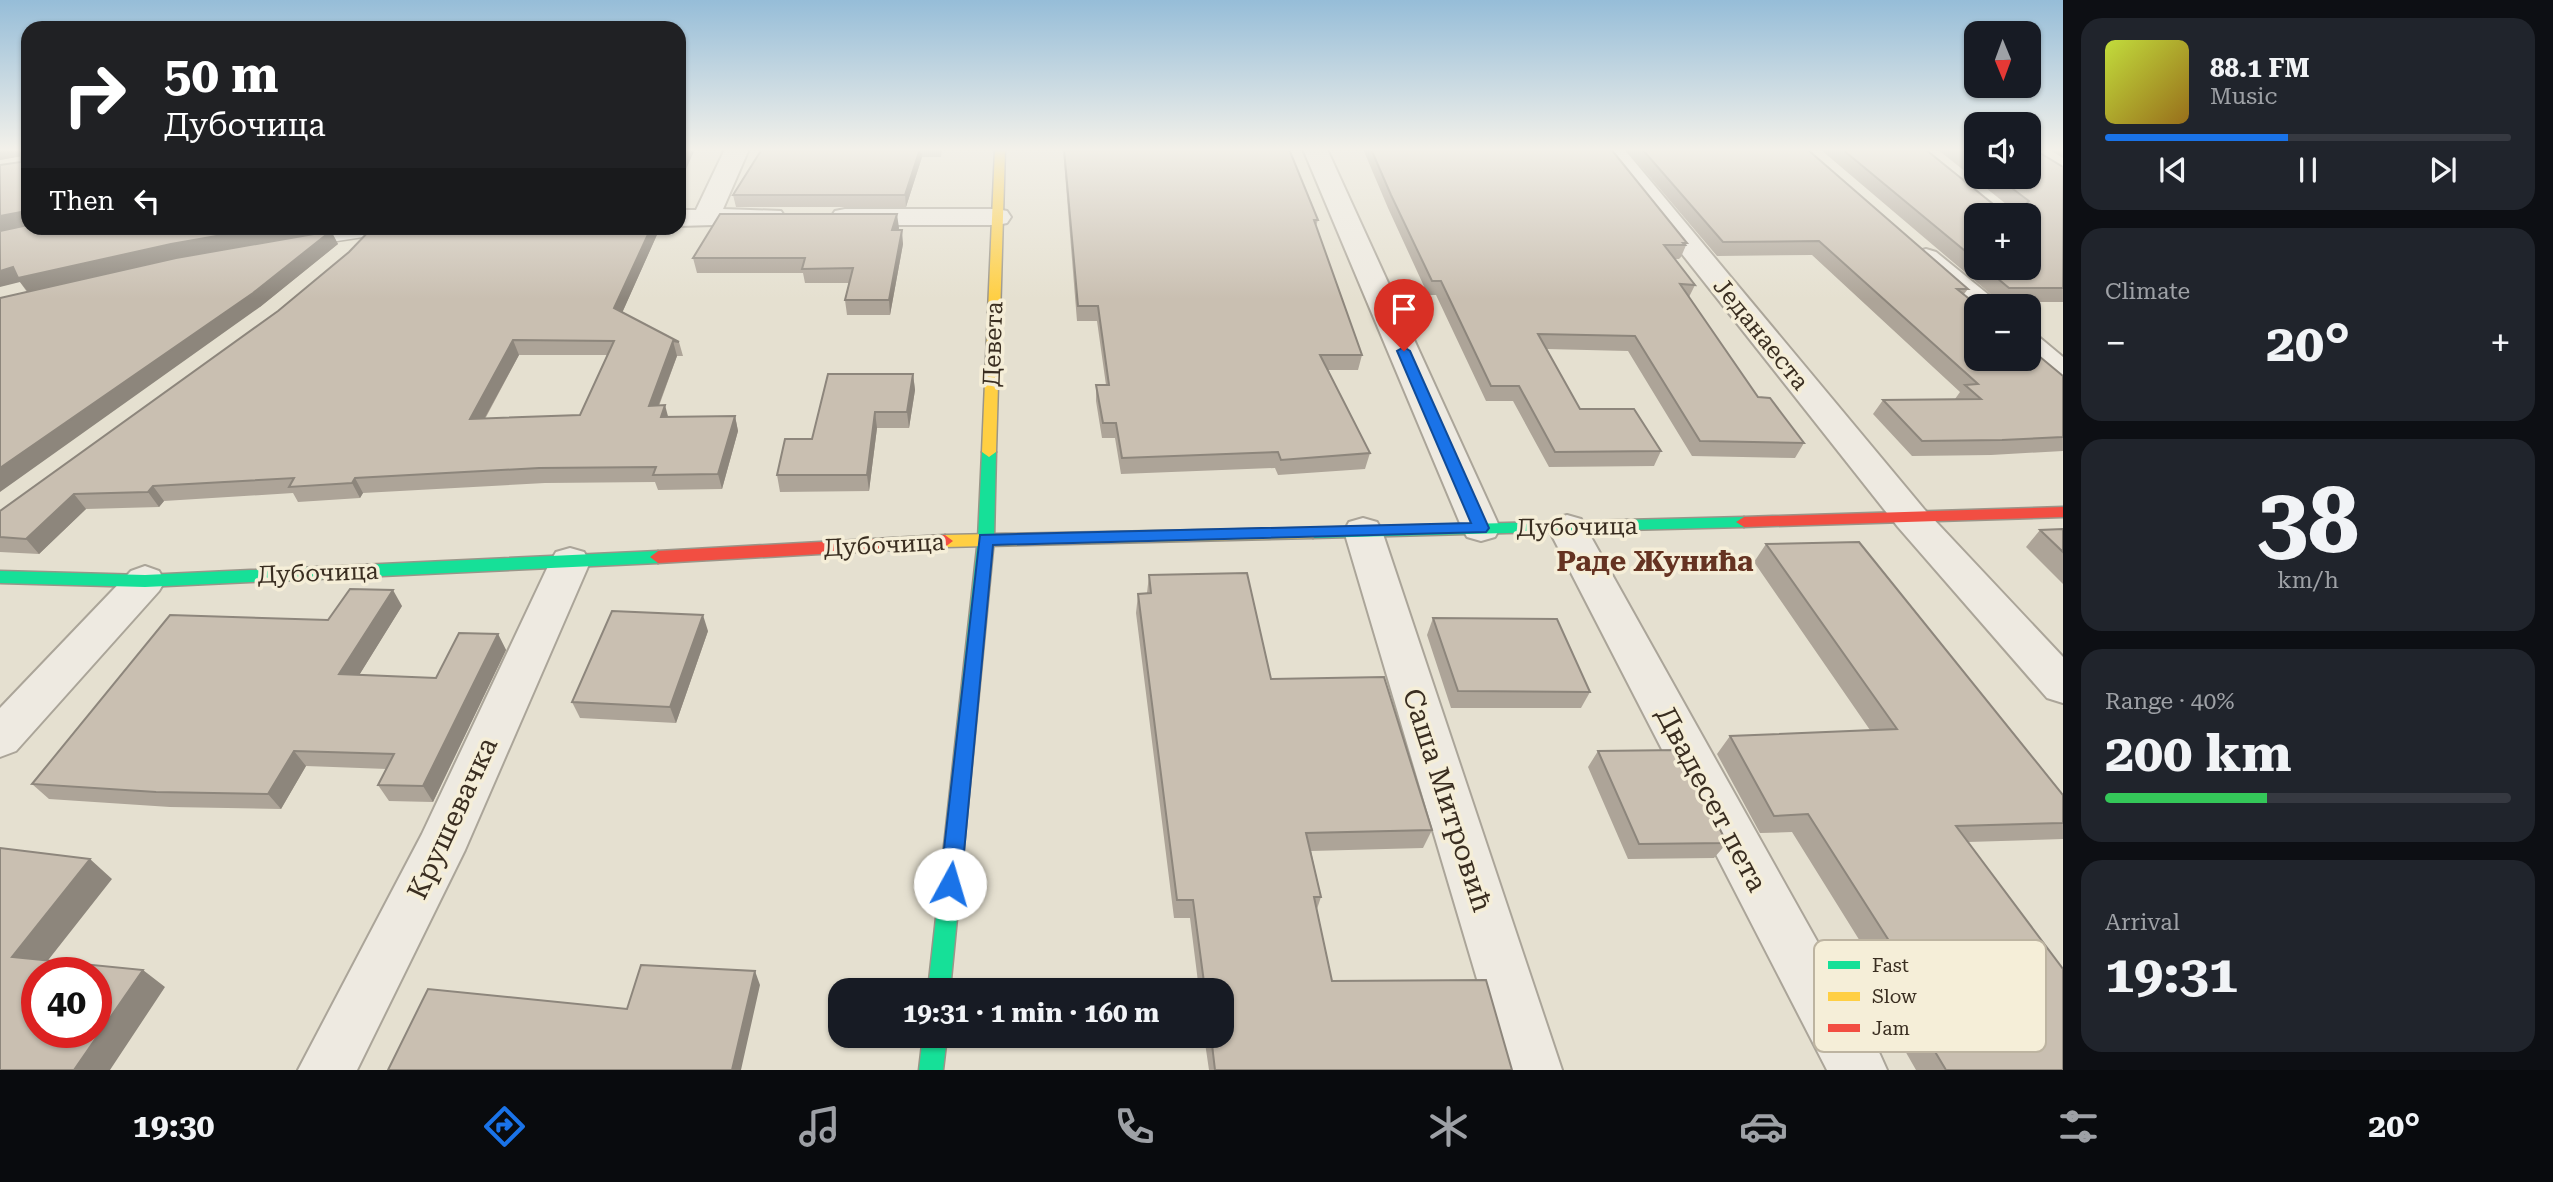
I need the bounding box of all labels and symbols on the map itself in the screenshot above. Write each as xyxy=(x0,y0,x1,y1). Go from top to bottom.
north arrow xyxy=(1964,21,2040,98)
street label: Једанаеста xyxy=(1707,272,1815,396)
pin xyxy=(1374,279,1434,351)
street label: Девета xyxy=(978,301,1008,387)
street label: Дубочица xyxy=(1516,512,1638,542)
street label: Дубочица xyxy=(823,528,945,562)
district label: Раде Жунића xyxy=(1556,545,1754,578)
street label: Дубочица xyxy=(257,557,379,589)
street label: Саша Митровић xyxy=(1396,684,1499,916)
street label: Двадесет пета xyxy=(1649,701,1774,897)
street label: Крушевачка xyxy=(401,732,504,904)
position arrow xyxy=(913,847,987,921)
legend xyxy=(1814,940,2046,1052)
text: Fast xyxy=(1872,954,1909,977)
speed limit sign: 40 xyxy=(21,957,112,1048)
text: Slow xyxy=(1872,985,1917,1008)
text: Jam xyxy=(1872,1017,1910,1040)

